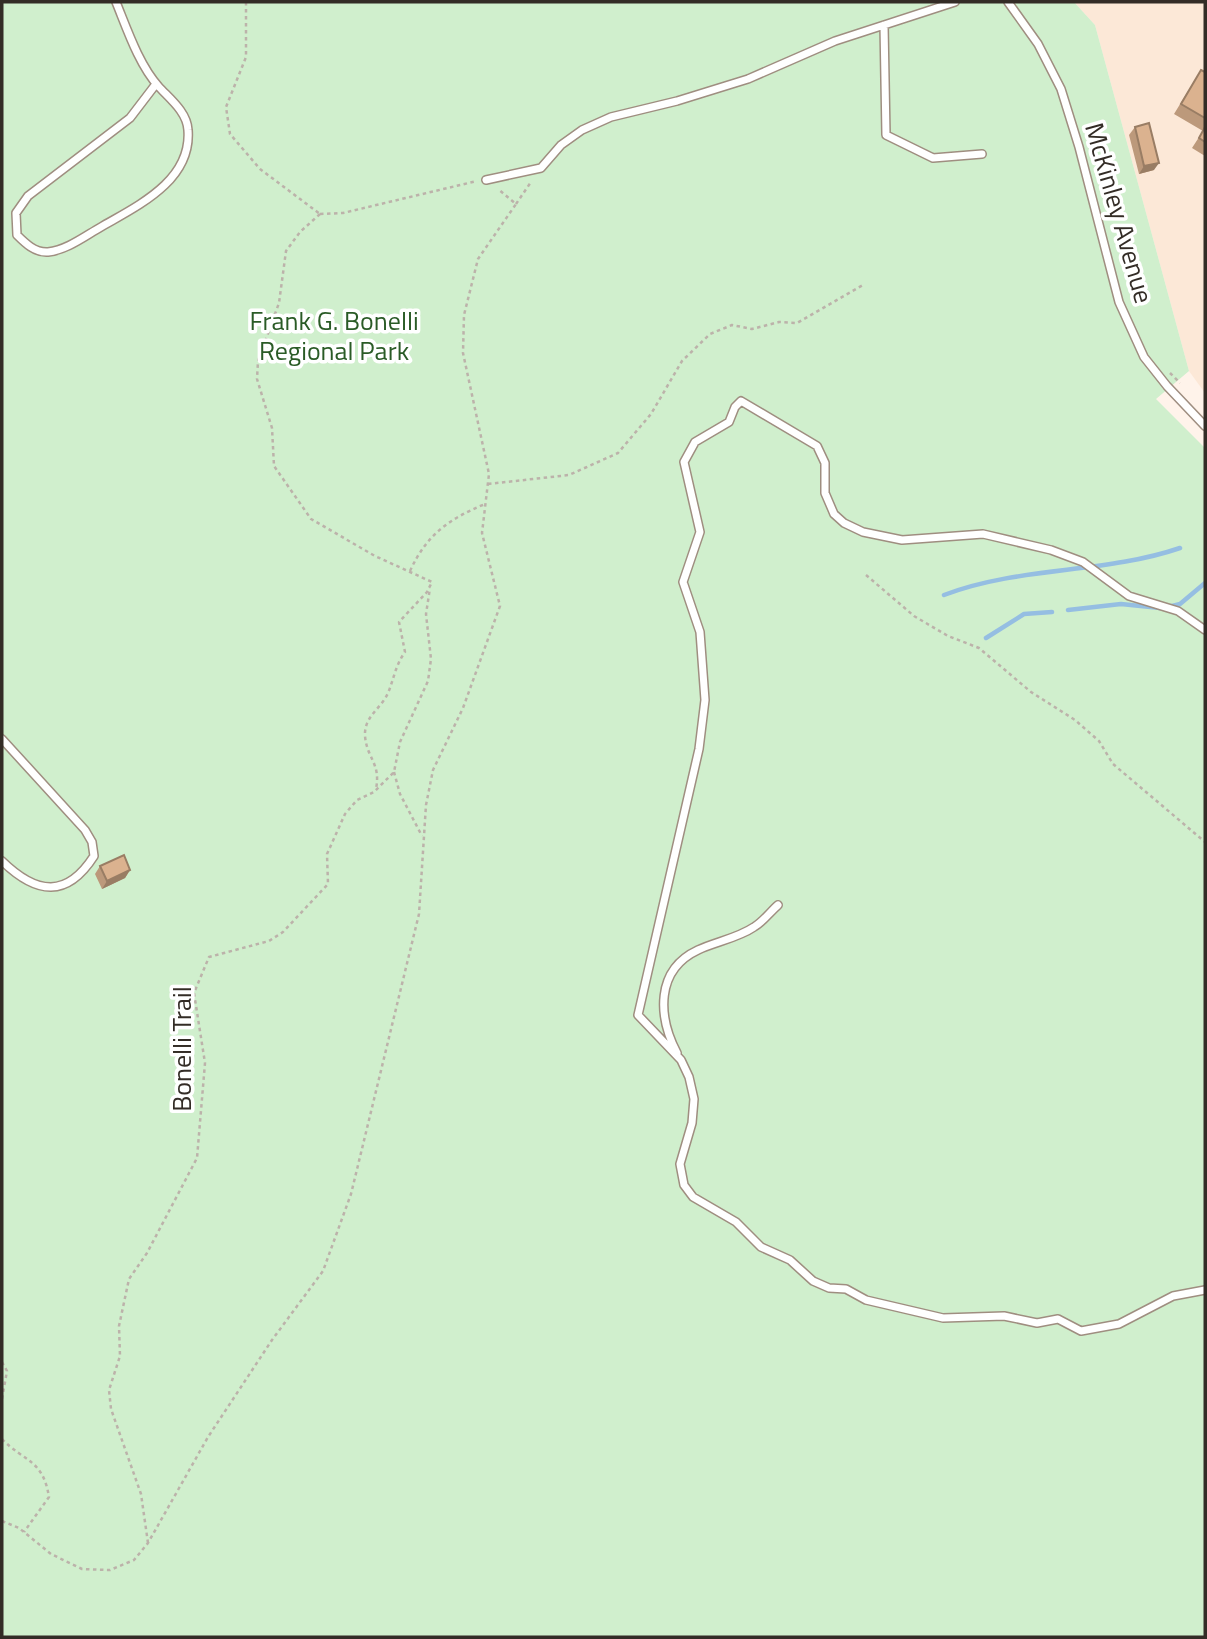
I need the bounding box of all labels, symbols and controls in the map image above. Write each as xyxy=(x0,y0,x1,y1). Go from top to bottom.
street label: McKinley Avenue xyxy=(1075,118,1164,308)
park label: Frank G. Bonelli Regional Park xyxy=(249,301,419,370)
street label: Bonelli Trail xyxy=(162,986,201,1112)

